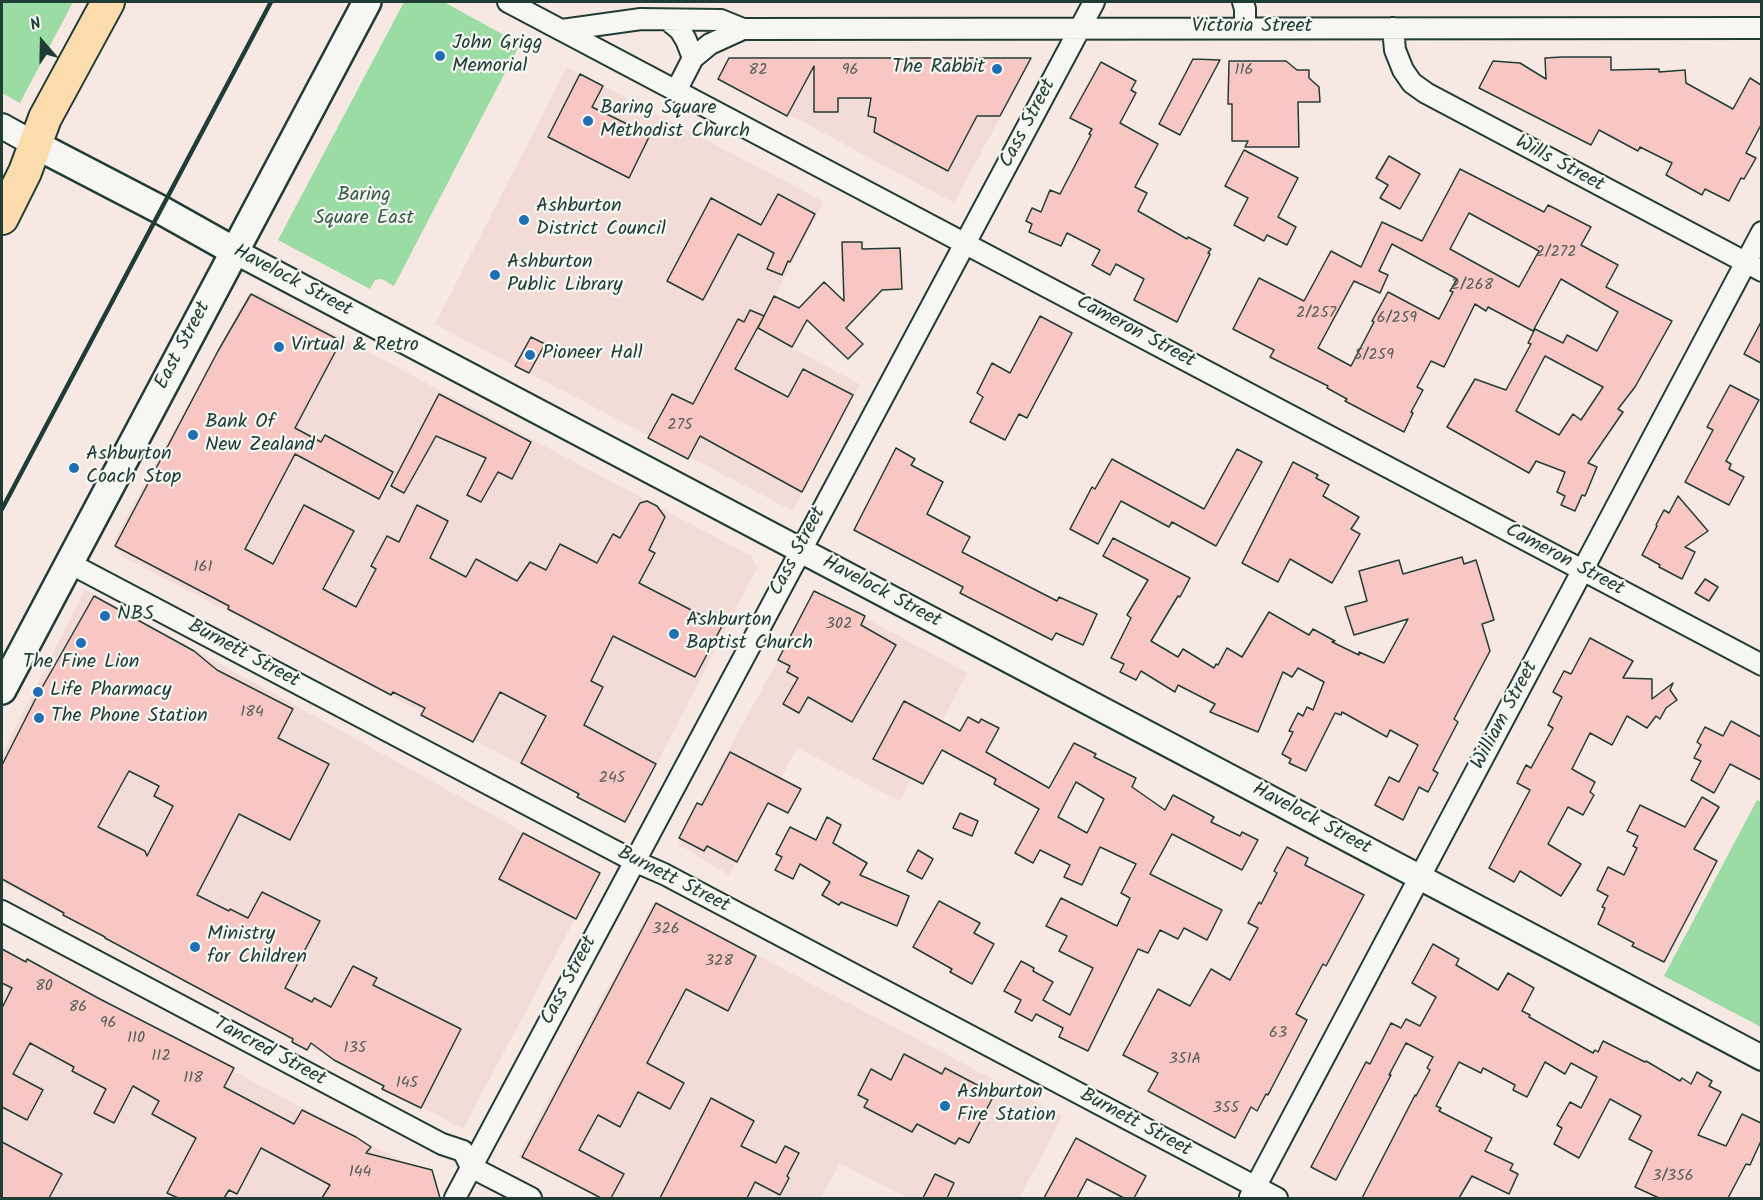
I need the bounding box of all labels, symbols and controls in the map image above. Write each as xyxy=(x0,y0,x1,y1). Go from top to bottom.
text: N xyxy=(27,11,45,38)
north arrow xyxy=(12,12,72,72)
street label: Victoria Street xyxy=(1192,16,1312,40)
place label: John Grigg Memorial xyxy=(452,33,542,80)
marker: John Grigg Memorial xyxy=(433,49,447,63)
place label: The Rabbit xyxy=(892,57,985,81)
house number: 82 xyxy=(749,61,767,81)
house number: 96 xyxy=(842,61,858,81)
house number: 116 xyxy=(1235,61,1253,81)
marker: The Rabbit xyxy=(990,62,1004,76)
street label: Cass Street xyxy=(996,75,1062,173)
place label: Baring Square Methodist Church xyxy=(600,98,750,145)
marker: Baring Square Methodist Church xyxy=(581,114,595,128)
street label: Wills Street xyxy=(1510,132,1608,198)
park label: Baring Square East xyxy=(314,185,414,232)
place label: Ashburton District Council xyxy=(536,196,666,243)
marker: Ashburton District Council xyxy=(517,213,531,227)
street label: Havelock Street xyxy=(228,241,356,323)
house number: 2/272 xyxy=(1536,243,1576,263)
place label: Ashburton Public Library xyxy=(507,252,623,299)
marker: Ashburton Public Library xyxy=(488,268,502,282)
house number: 2/268 xyxy=(1451,276,1493,296)
street label: Cameron Street xyxy=(1071,292,1199,374)
street label: East Street xyxy=(151,298,217,394)
house number: 2/257 xyxy=(1296,304,1336,324)
house number: 6/259 xyxy=(1377,309,1417,329)
place label: Virtual & Retro xyxy=(291,335,419,359)
marker: Virtual & Retro xyxy=(272,340,286,354)
place label: Pioneer Hall xyxy=(542,343,643,367)
house number: 5/259 xyxy=(1354,346,1394,366)
marker: Pioneer Hall xyxy=(523,348,537,362)
place label: Bank Of New Zealand xyxy=(205,412,315,459)
house number: 275 xyxy=(667,416,693,436)
marker: Bank Of New Zealand xyxy=(186,428,200,442)
place label: Ashburton Coach Stop xyxy=(86,444,181,491)
marker: Ashburton Coach Stop xyxy=(67,461,81,475)
street label: Cass Street xyxy=(766,503,832,601)
street label: Cameron Street xyxy=(1500,520,1628,602)
street label: Havelock Street xyxy=(817,552,945,634)
house number: 161 xyxy=(194,558,212,578)
place label: NBS xyxy=(117,604,154,628)
marker: NBS xyxy=(98,609,112,623)
place label: Ashburton Baptist Church xyxy=(686,610,813,657)
house number: 302 xyxy=(826,615,852,635)
street label: Burnett Street xyxy=(183,616,303,694)
marker: Ashburton Baptist Church xyxy=(667,627,681,641)
marker: The Fine Lion xyxy=(74,636,88,650)
place label: The Fine Lion xyxy=(23,652,139,676)
street label: William Street xyxy=(1467,658,1545,774)
place label: Life Pharmacy xyxy=(50,680,171,704)
marker: Life Pharmacy xyxy=(31,685,45,699)
house number: 184 xyxy=(240,703,264,723)
place label: The Phone Station xyxy=(51,706,208,730)
marker: The Phone Station xyxy=(32,711,46,725)
house number: 245 xyxy=(599,769,625,789)
street label: Havelock Street xyxy=(1247,779,1375,861)
street label: Burnett Street xyxy=(613,842,733,920)
house number: 326 xyxy=(652,920,680,940)
place label: Ministry for Children xyxy=(207,924,307,971)
street label: Cass Street xyxy=(537,932,603,1030)
marker: Ministry for Children xyxy=(188,940,202,954)
house number: 328 xyxy=(705,952,733,972)
house number: 80 xyxy=(35,977,53,997)
house number: 86 xyxy=(69,998,87,1018)
street label: Tancred Street xyxy=(209,1013,329,1093)
house number: 96 xyxy=(100,1014,116,1034)
house number: 63 xyxy=(1269,1024,1287,1044)
house number: 110 xyxy=(127,1029,145,1049)
house number: 135 xyxy=(344,1039,366,1059)
house number: 112 xyxy=(151,1047,171,1067)
house number: 351A xyxy=(1169,1050,1201,1070)
house number: 118 xyxy=(183,1069,203,1089)
house number: 145 xyxy=(396,1074,418,1094)
place label: Ashburton Fire Station xyxy=(957,1082,1056,1129)
street label: Burnett Street xyxy=(1075,1085,1195,1163)
marker: Ashburton Fire Station xyxy=(938,1099,952,1113)
house number: 355 xyxy=(1213,1099,1239,1119)
house number: 144 xyxy=(349,1163,371,1183)
house number: 3/356 xyxy=(1652,1167,1694,1187)

